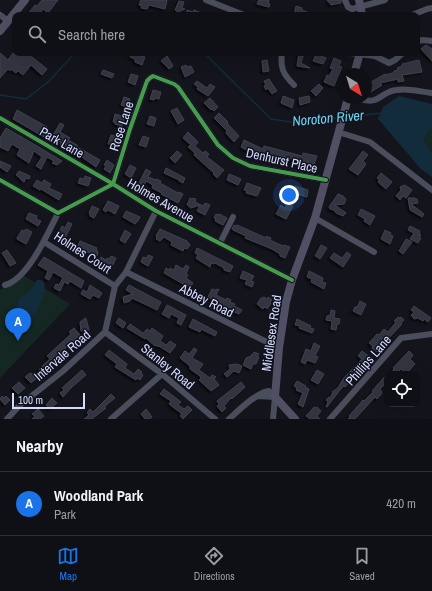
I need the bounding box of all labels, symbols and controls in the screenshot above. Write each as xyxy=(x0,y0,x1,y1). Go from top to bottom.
search box xyxy=(12,12,420,56)
icon: search xyxy=(26,23,48,45)
text: Search here xyxy=(58,24,125,45)
north arrow xyxy=(336,68,372,104)
street label: Rose Lane xyxy=(105,99,138,153)
water label: Noroton River xyxy=(292,106,366,130)
street label: Park Lane xyxy=(36,123,87,162)
street label: Denhurst Place xyxy=(244,144,319,177)
street label: Holmes Avenue xyxy=(124,174,197,226)
your location xyxy=(279,185,299,205)
street label: Holmes Court xyxy=(51,228,115,277)
street label: Abbey Road xyxy=(176,279,237,321)
street label: Middlesex Road xyxy=(258,294,285,372)
pin: A xyxy=(5,308,31,341)
street label: Intervale Road xyxy=(31,326,94,385)
street label: Phillips Lane xyxy=(342,331,395,389)
street label: Stanley Road xyxy=(137,340,198,393)
map controls xyxy=(384,371,420,407)
button: locate xyxy=(384,371,420,407)
scale bar xyxy=(12,391,85,410)
text: 100 m xyxy=(18,393,43,407)
text: Nearby xyxy=(16,434,63,457)
text: Woodland Park xyxy=(54,485,143,506)
text: A xyxy=(25,495,33,512)
text: 420 m xyxy=(386,495,416,512)
text: Park xyxy=(54,506,76,523)
tab: Map xyxy=(57,545,79,583)
tab: Directions xyxy=(194,545,235,583)
tab: Saved xyxy=(349,545,375,583)

